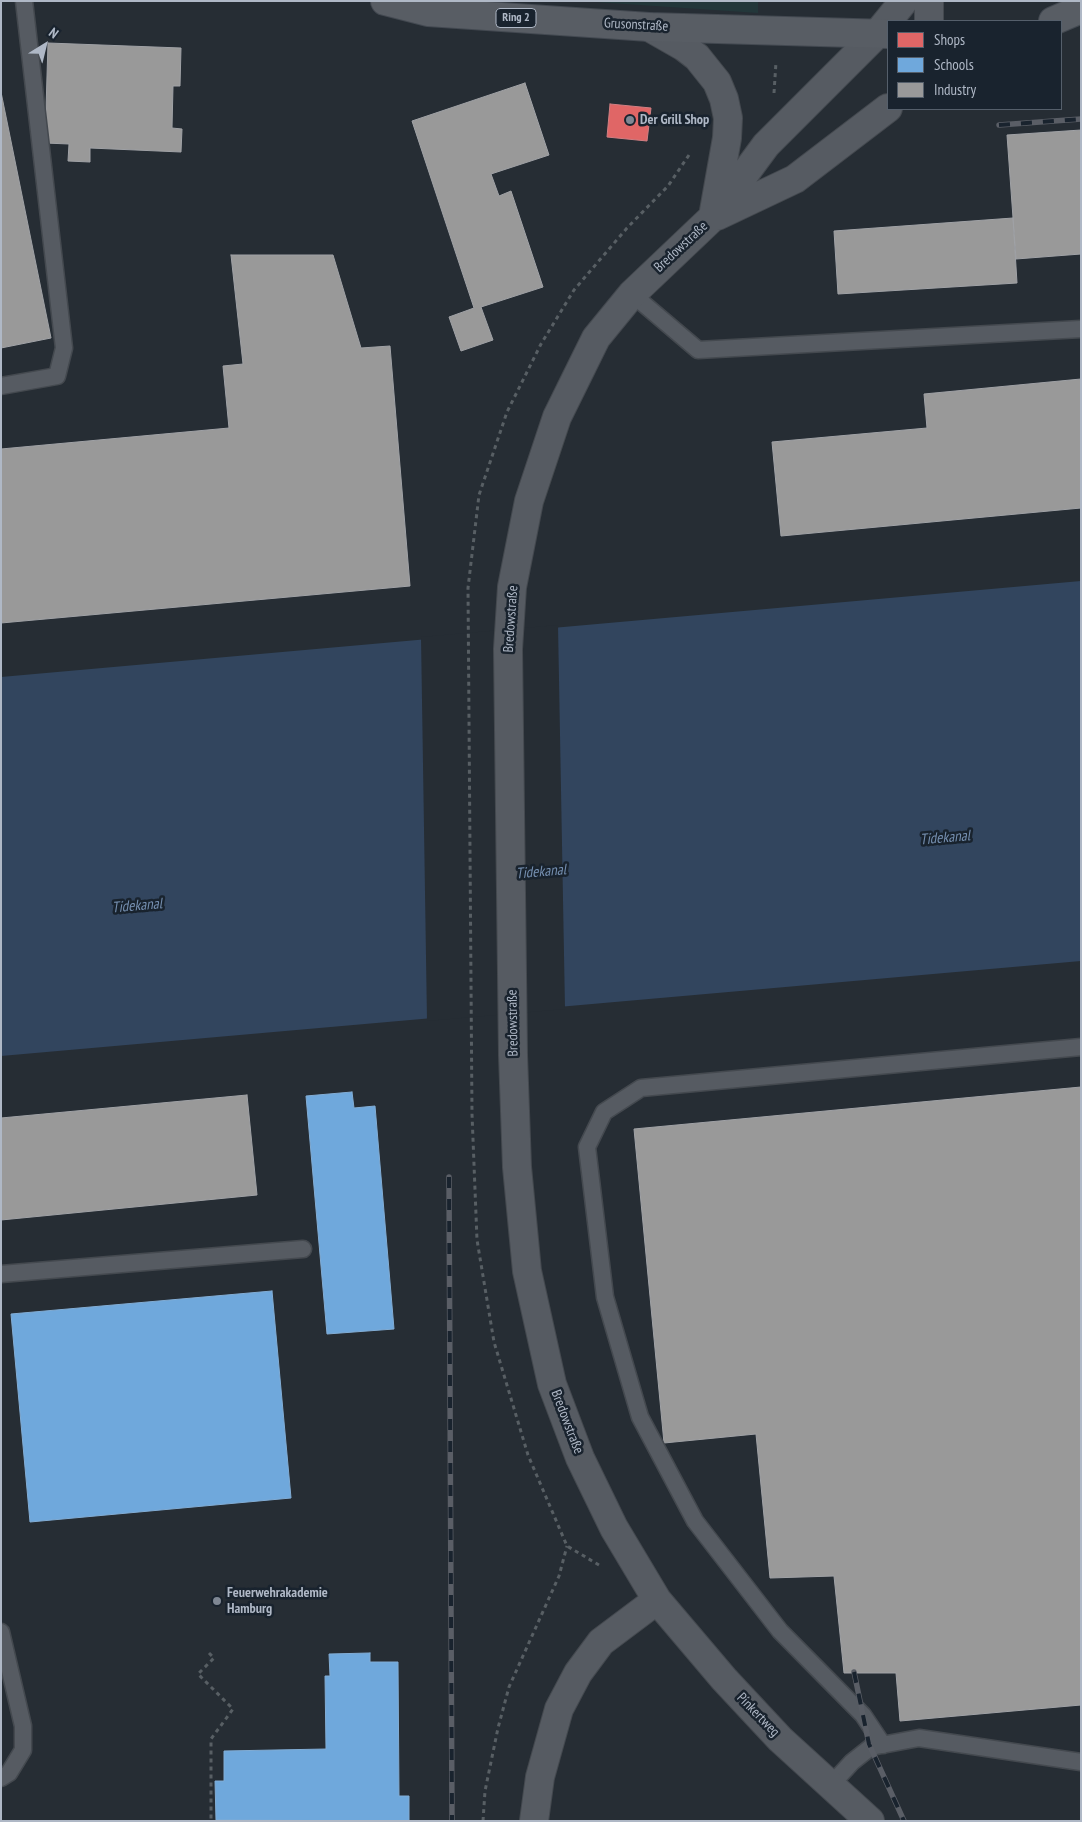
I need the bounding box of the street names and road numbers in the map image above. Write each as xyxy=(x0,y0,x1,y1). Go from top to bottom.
road number: Ring 2 xyxy=(496,8,536,28)
street label: Grusonstraße xyxy=(603,15,669,35)
street label: Bredowstraße xyxy=(651,218,711,276)
street label: Bredowstraße xyxy=(500,585,522,653)
street label: Bredowstraße xyxy=(504,989,522,1057)
street label: Bredowstraße xyxy=(547,1388,587,1456)
street label: Pinkertweg xyxy=(733,1690,783,1740)

